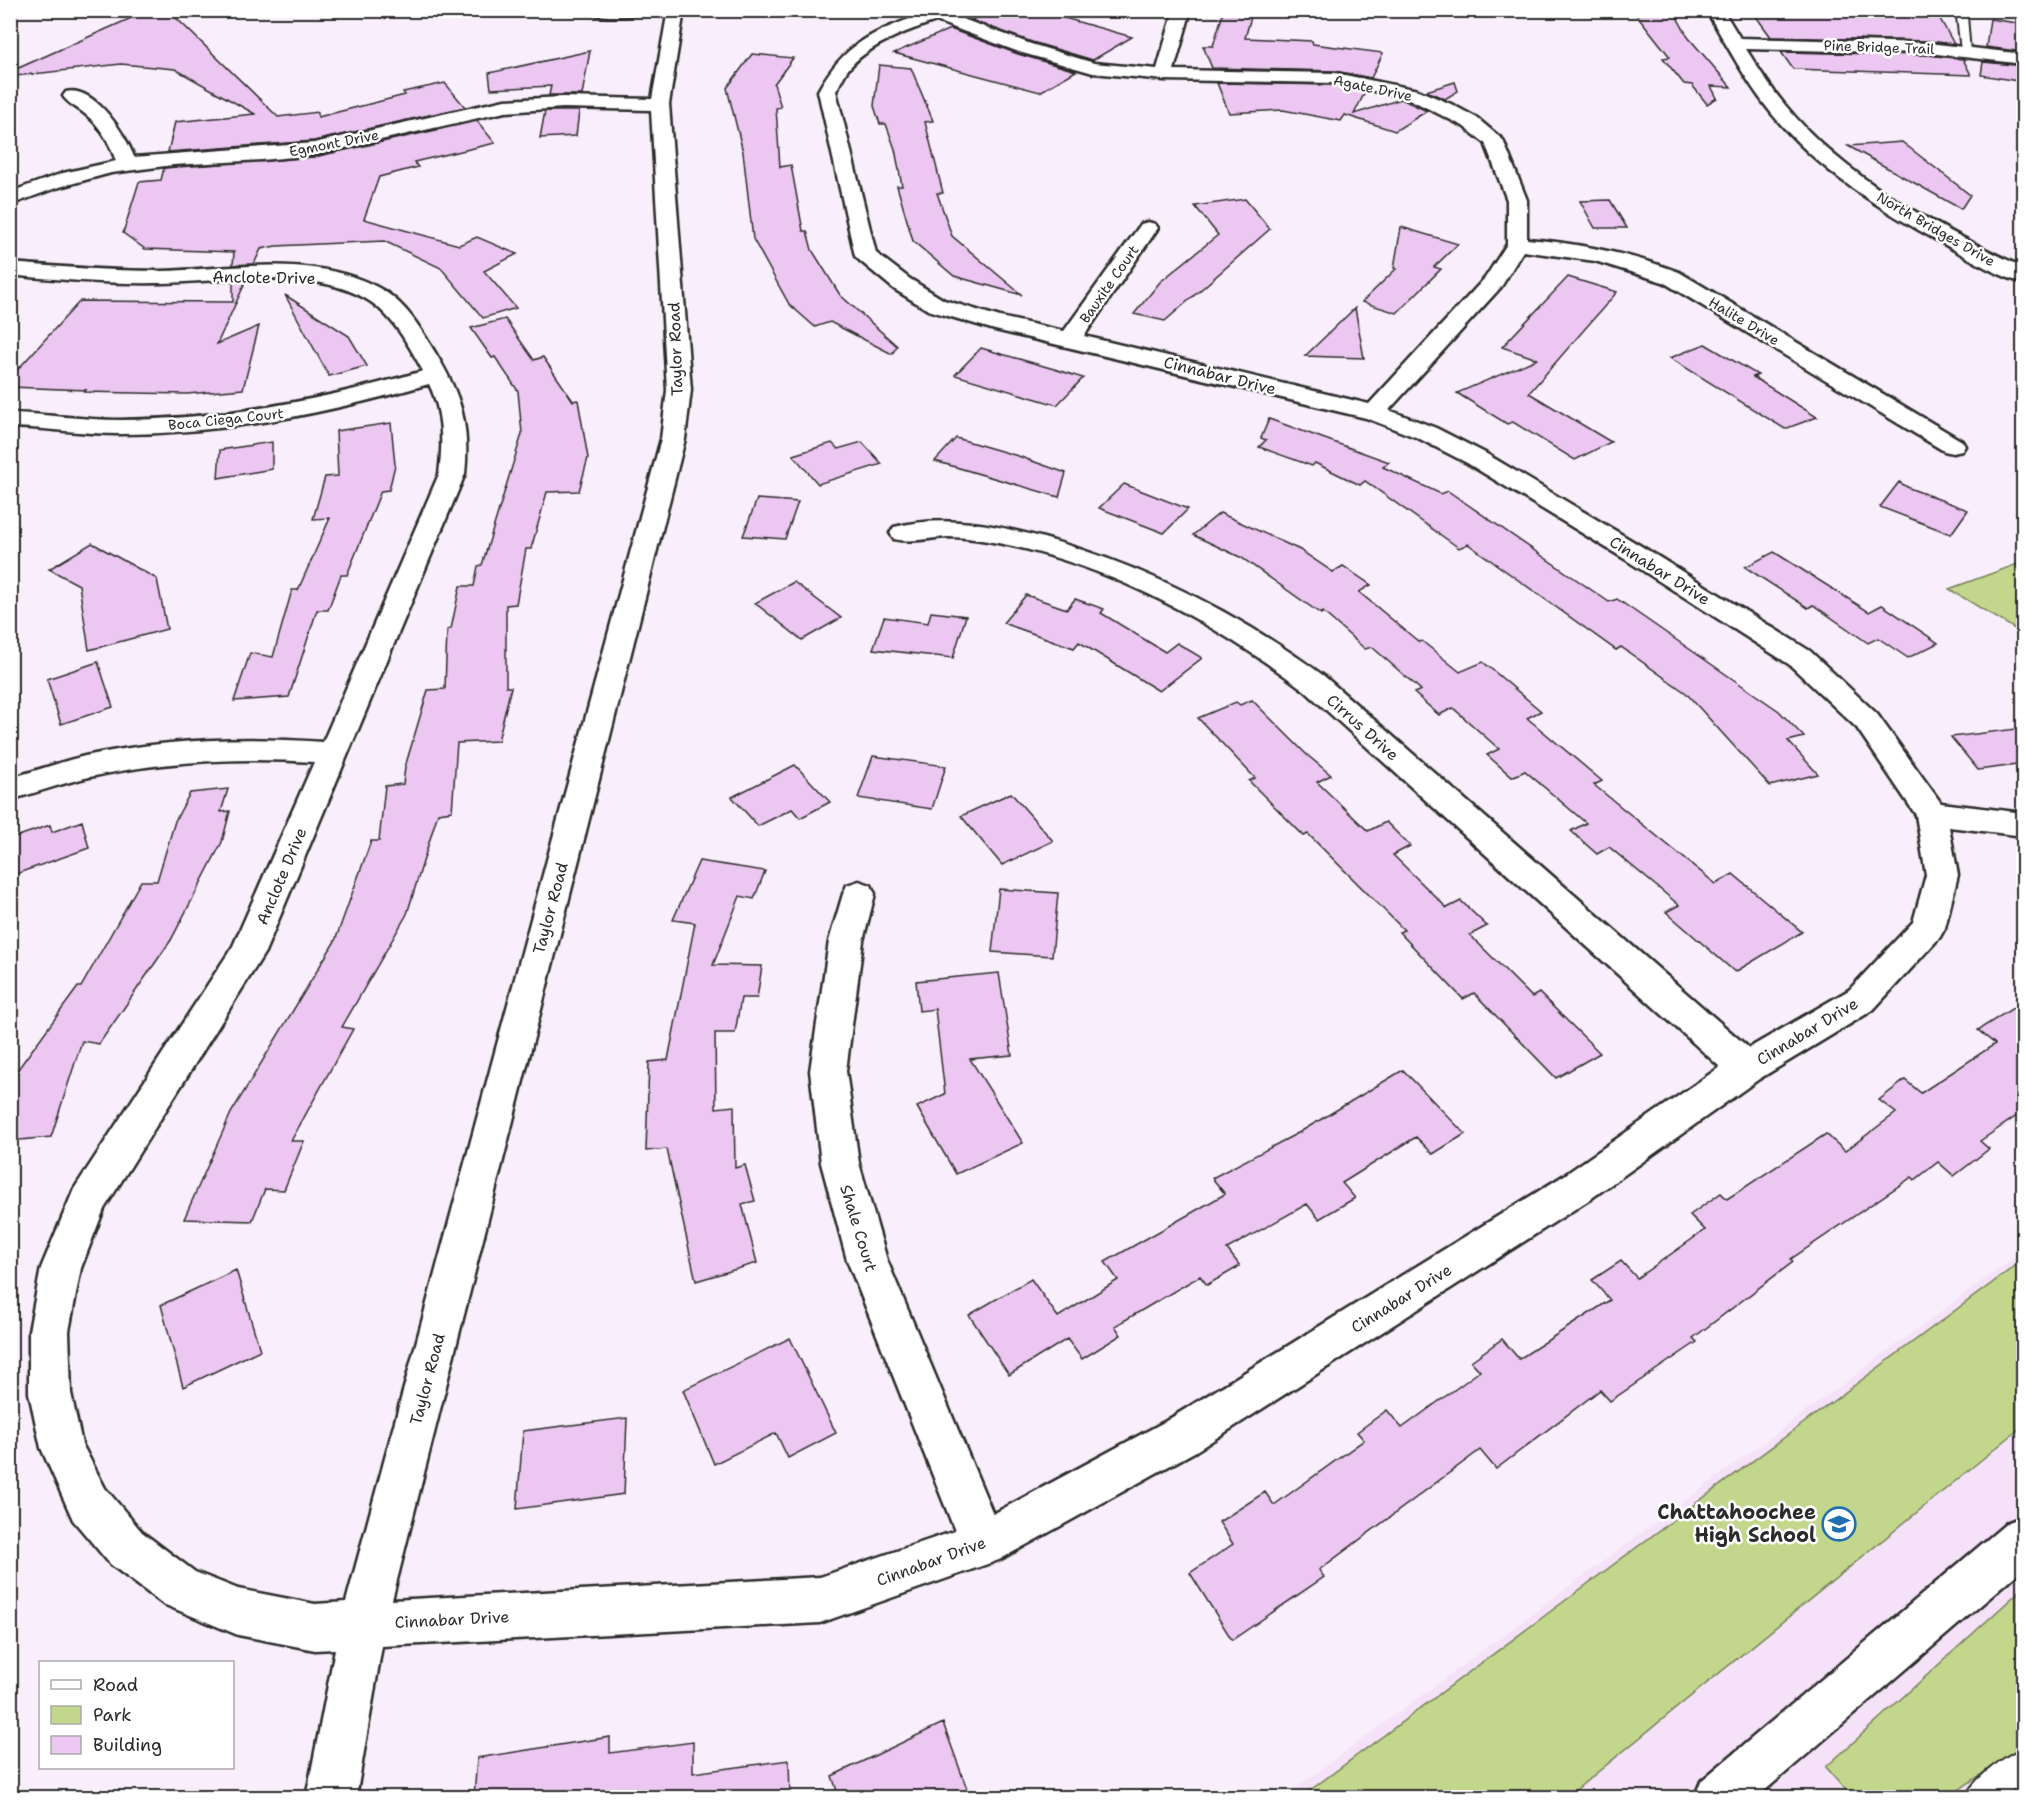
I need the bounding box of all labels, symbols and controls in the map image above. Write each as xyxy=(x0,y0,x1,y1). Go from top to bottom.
street label: Pine Bridge Trail xyxy=(1823,36,1936,58)
street label: Agate Drive xyxy=(1332,71,1414,105)
street label: Egmont Drive xyxy=(288,125,380,161)
street label: North Bridges Drive xyxy=(1874,188,1998,270)
street label: Bauxite Court xyxy=(1075,241,1143,327)
street label: Anclote Drive xyxy=(212,266,316,289)
street label: Halite Drive xyxy=(1705,293,1783,349)
street label: Taylor Road xyxy=(663,302,688,396)
street label: Cinnabar Drive xyxy=(1162,351,1278,400)
street label: Boca Ciega Court xyxy=(167,404,285,434)
street label: Cinnabar Drive xyxy=(1605,531,1714,610)
street label: Cirrus Drive xyxy=(1322,690,1403,765)
street label: Anclote Drive xyxy=(252,824,311,928)
street label: Taylor Road xyxy=(528,860,573,956)
street label: Cinnabar Drive xyxy=(1753,993,1862,1070)
street label: Shale Court xyxy=(835,1182,882,1274)
street label: Cinnabar Drive xyxy=(1347,1259,1456,1338)
street label: Taylor Road xyxy=(405,1331,450,1427)
place label: Chattahoochee High School xyxy=(1657,1499,1816,1548)
school or university icon: Chattahoochee High School xyxy=(1821,1506,1857,1542)
street label: Cinnabar Drive xyxy=(874,1532,989,1591)
street label: Cinnabar Drive xyxy=(394,1606,510,1633)
legend xyxy=(39,1661,234,1769)
text: Road xyxy=(93,1673,138,1697)
text: Park xyxy=(93,1703,132,1727)
text: Building xyxy=(93,1733,162,1757)

